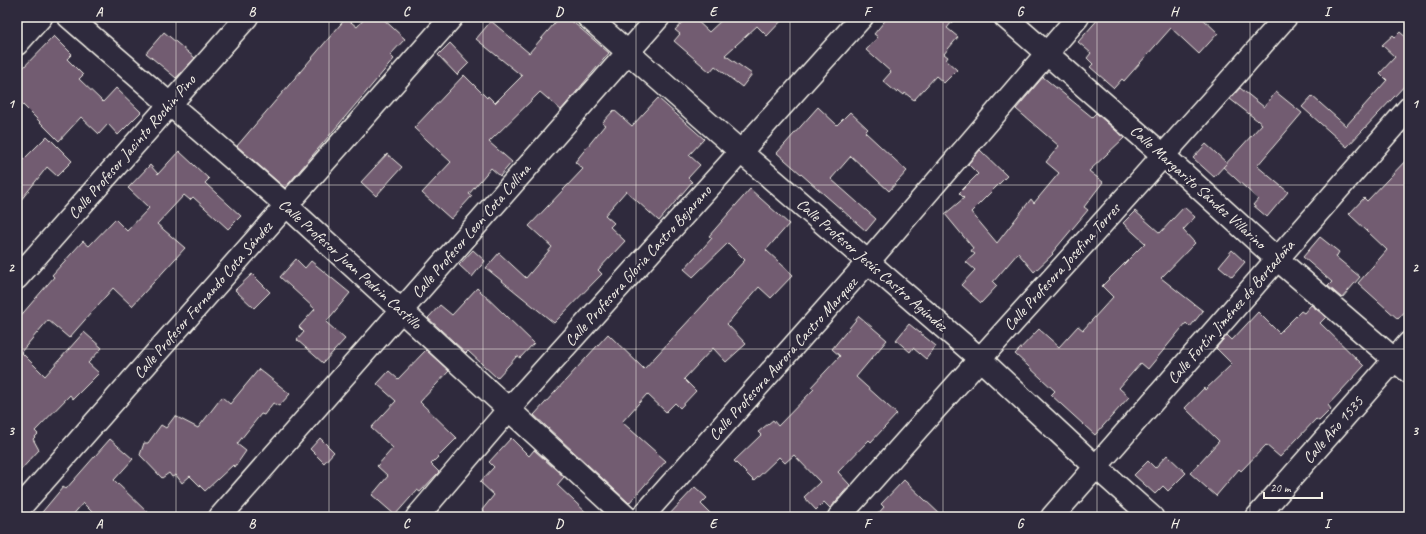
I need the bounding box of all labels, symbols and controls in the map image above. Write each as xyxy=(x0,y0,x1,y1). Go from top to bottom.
text: A xyxy=(96,4,104,20)
text: B xyxy=(249,4,257,20)
text: C xyxy=(403,4,411,20)
text: D xyxy=(555,4,564,20)
text: E xyxy=(710,4,719,20)
text: F xyxy=(864,4,873,20)
text: G xyxy=(1017,4,1025,20)
text: H xyxy=(1170,4,1180,20)
text: I xyxy=(1324,4,1333,20)
street label: Calle Profesor Jacinto Rochin Pino xyxy=(64,70,201,223)
text: 1 xyxy=(8,96,16,112)
text: 1 xyxy=(1412,96,1420,112)
street label: Calle Margarito Sández Villarino xyxy=(1126,121,1272,255)
street label: Calle Profesor Leon Cota Collina xyxy=(407,159,536,302)
street label: Calle Profesora Gloria Castro Bejarano xyxy=(560,180,717,351)
street label: Calle Profesor Jesús Castro Agúndez xyxy=(793,194,952,337)
street label: Calle Profesor Juan Pedrin Castillo xyxy=(274,195,427,334)
street label: Calle Profesora Josefina Torres xyxy=(999,198,1126,335)
street label: Calle Profesor Fernando Cota Sández xyxy=(129,217,277,383)
street label: Calle Fortín Jiménez de Bertadoña xyxy=(1163,235,1300,388)
text: 2 xyxy=(8,260,15,276)
text: 2 xyxy=(1412,260,1419,276)
street label: Calle Profesora Aurora Castro Marquez xyxy=(704,272,863,445)
street label: Calle Año 1535 xyxy=(1298,392,1368,468)
text: 3 xyxy=(8,423,15,439)
text: 3 xyxy=(1412,423,1419,439)
scale bar xyxy=(1264,474,1322,500)
text: 20 m xyxy=(1270,480,1292,496)
text: A xyxy=(96,516,104,532)
text: B xyxy=(249,516,257,532)
text: C xyxy=(403,516,411,532)
text: D xyxy=(555,516,564,532)
text: E xyxy=(710,516,719,532)
text: F xyxy=(864,516,873,532)
text: G xyxy=(1017,516,1025,532)
text: H xyxy=(1170,516,1180,532)
text: I xyxy=(1324,516,1333,532)

